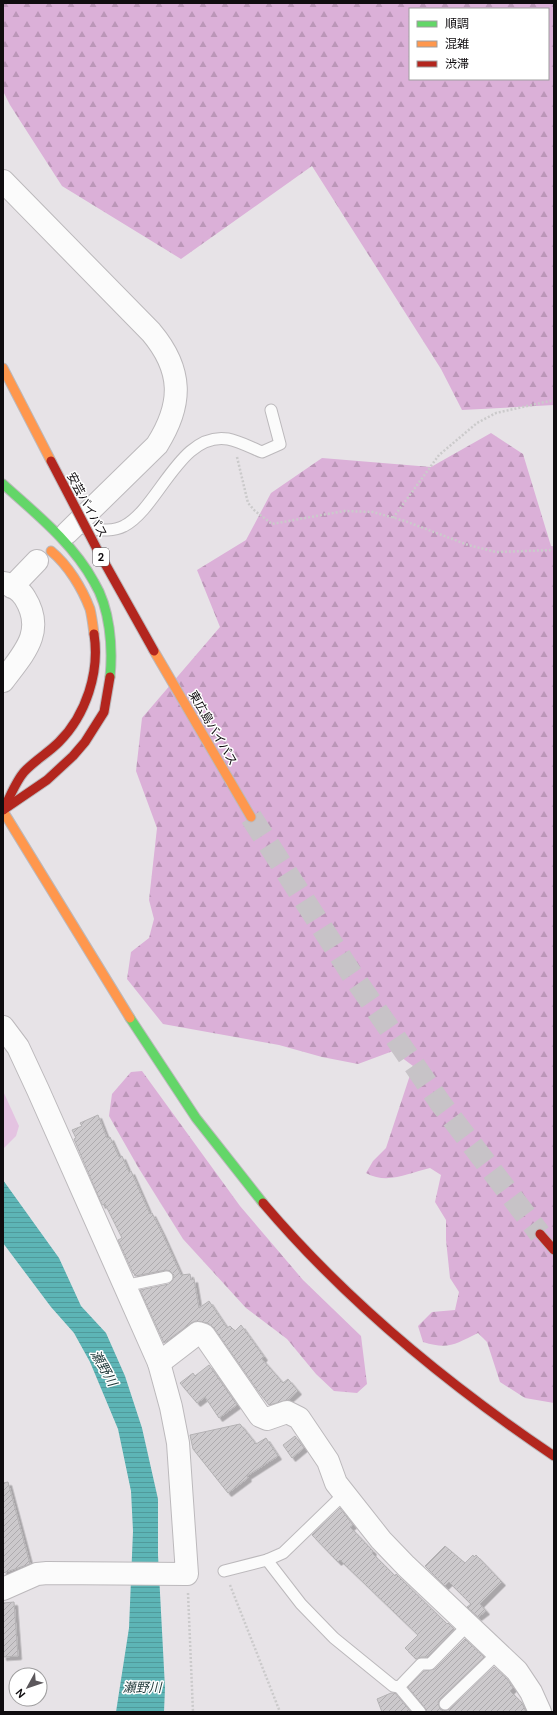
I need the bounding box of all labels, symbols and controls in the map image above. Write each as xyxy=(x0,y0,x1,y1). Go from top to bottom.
legend xyxy=(409,8,549,80)
text: 順調 xyxy=(445,16,469,32)
text: 混雑 xyxy=(445,36,469,52)
text: 渋滞 xyxy=(445,56,469,72)
street label: 安芸バイパス xyxy=(63,470,111,540)
road number: 2 xyxy=(93,548,109,566)
street label: 東広島バイパス xyxy=(185,688,241,768)
water label: 瀬野川 xyxy=(87,1347,122,1391)
north arrow xyxy=(8,1667,48,1707)
water label: 瀬野川 xyxy=(122,1679,163,1696)
text: N xyxy=(12,1686,28,1701)

